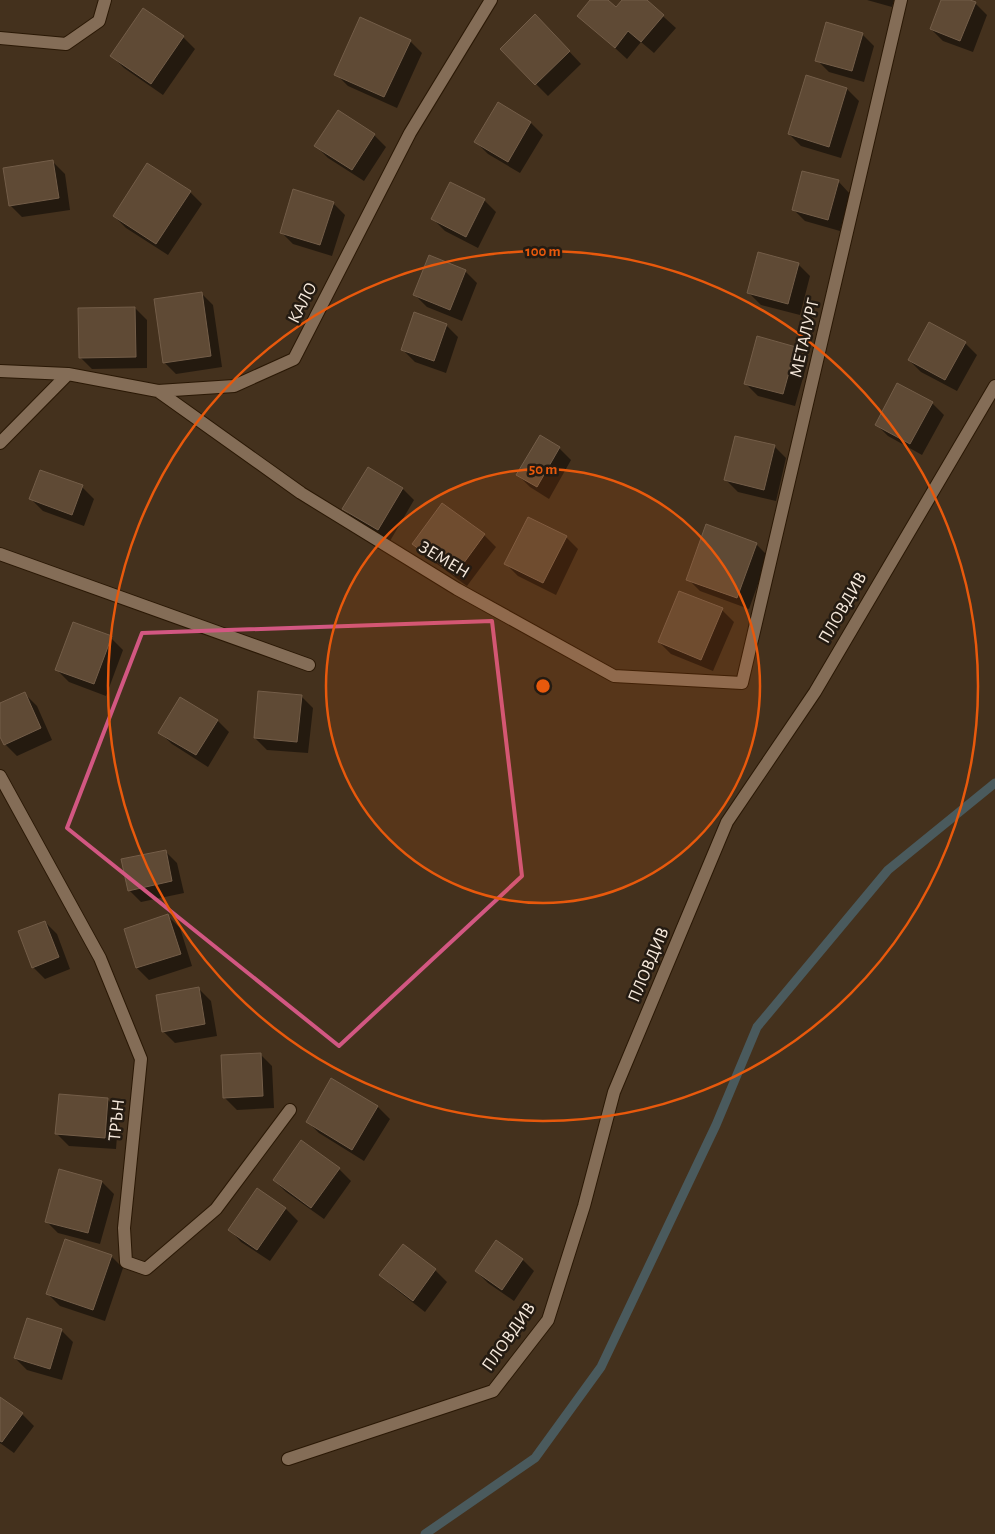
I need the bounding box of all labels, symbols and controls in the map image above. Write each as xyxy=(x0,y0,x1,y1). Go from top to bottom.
text: 100 m xyxy=(525,244,561,259)
street label: КАЛО xyxy=(285,279,321,327)
street label: МЕТАЛУРГ xyxy=(787,297,823,379)
text: 50 m xyxy=(529,462,557,477)
street label: ЗЕМЕН xyxy=(415,538,473,582)
street label: ПЛОВДИВ xyxy=(815,569,871,647)
centre of rings xyxy=(534,677,552,695)
street label: ПЛОВДИВ xyxy=(625,925,673,1005)
street label: ТРЪН xyxy=(106,1098,128,1142)
street label: ПЛОВДИВ xyxy=(479,1299,539,1375)

